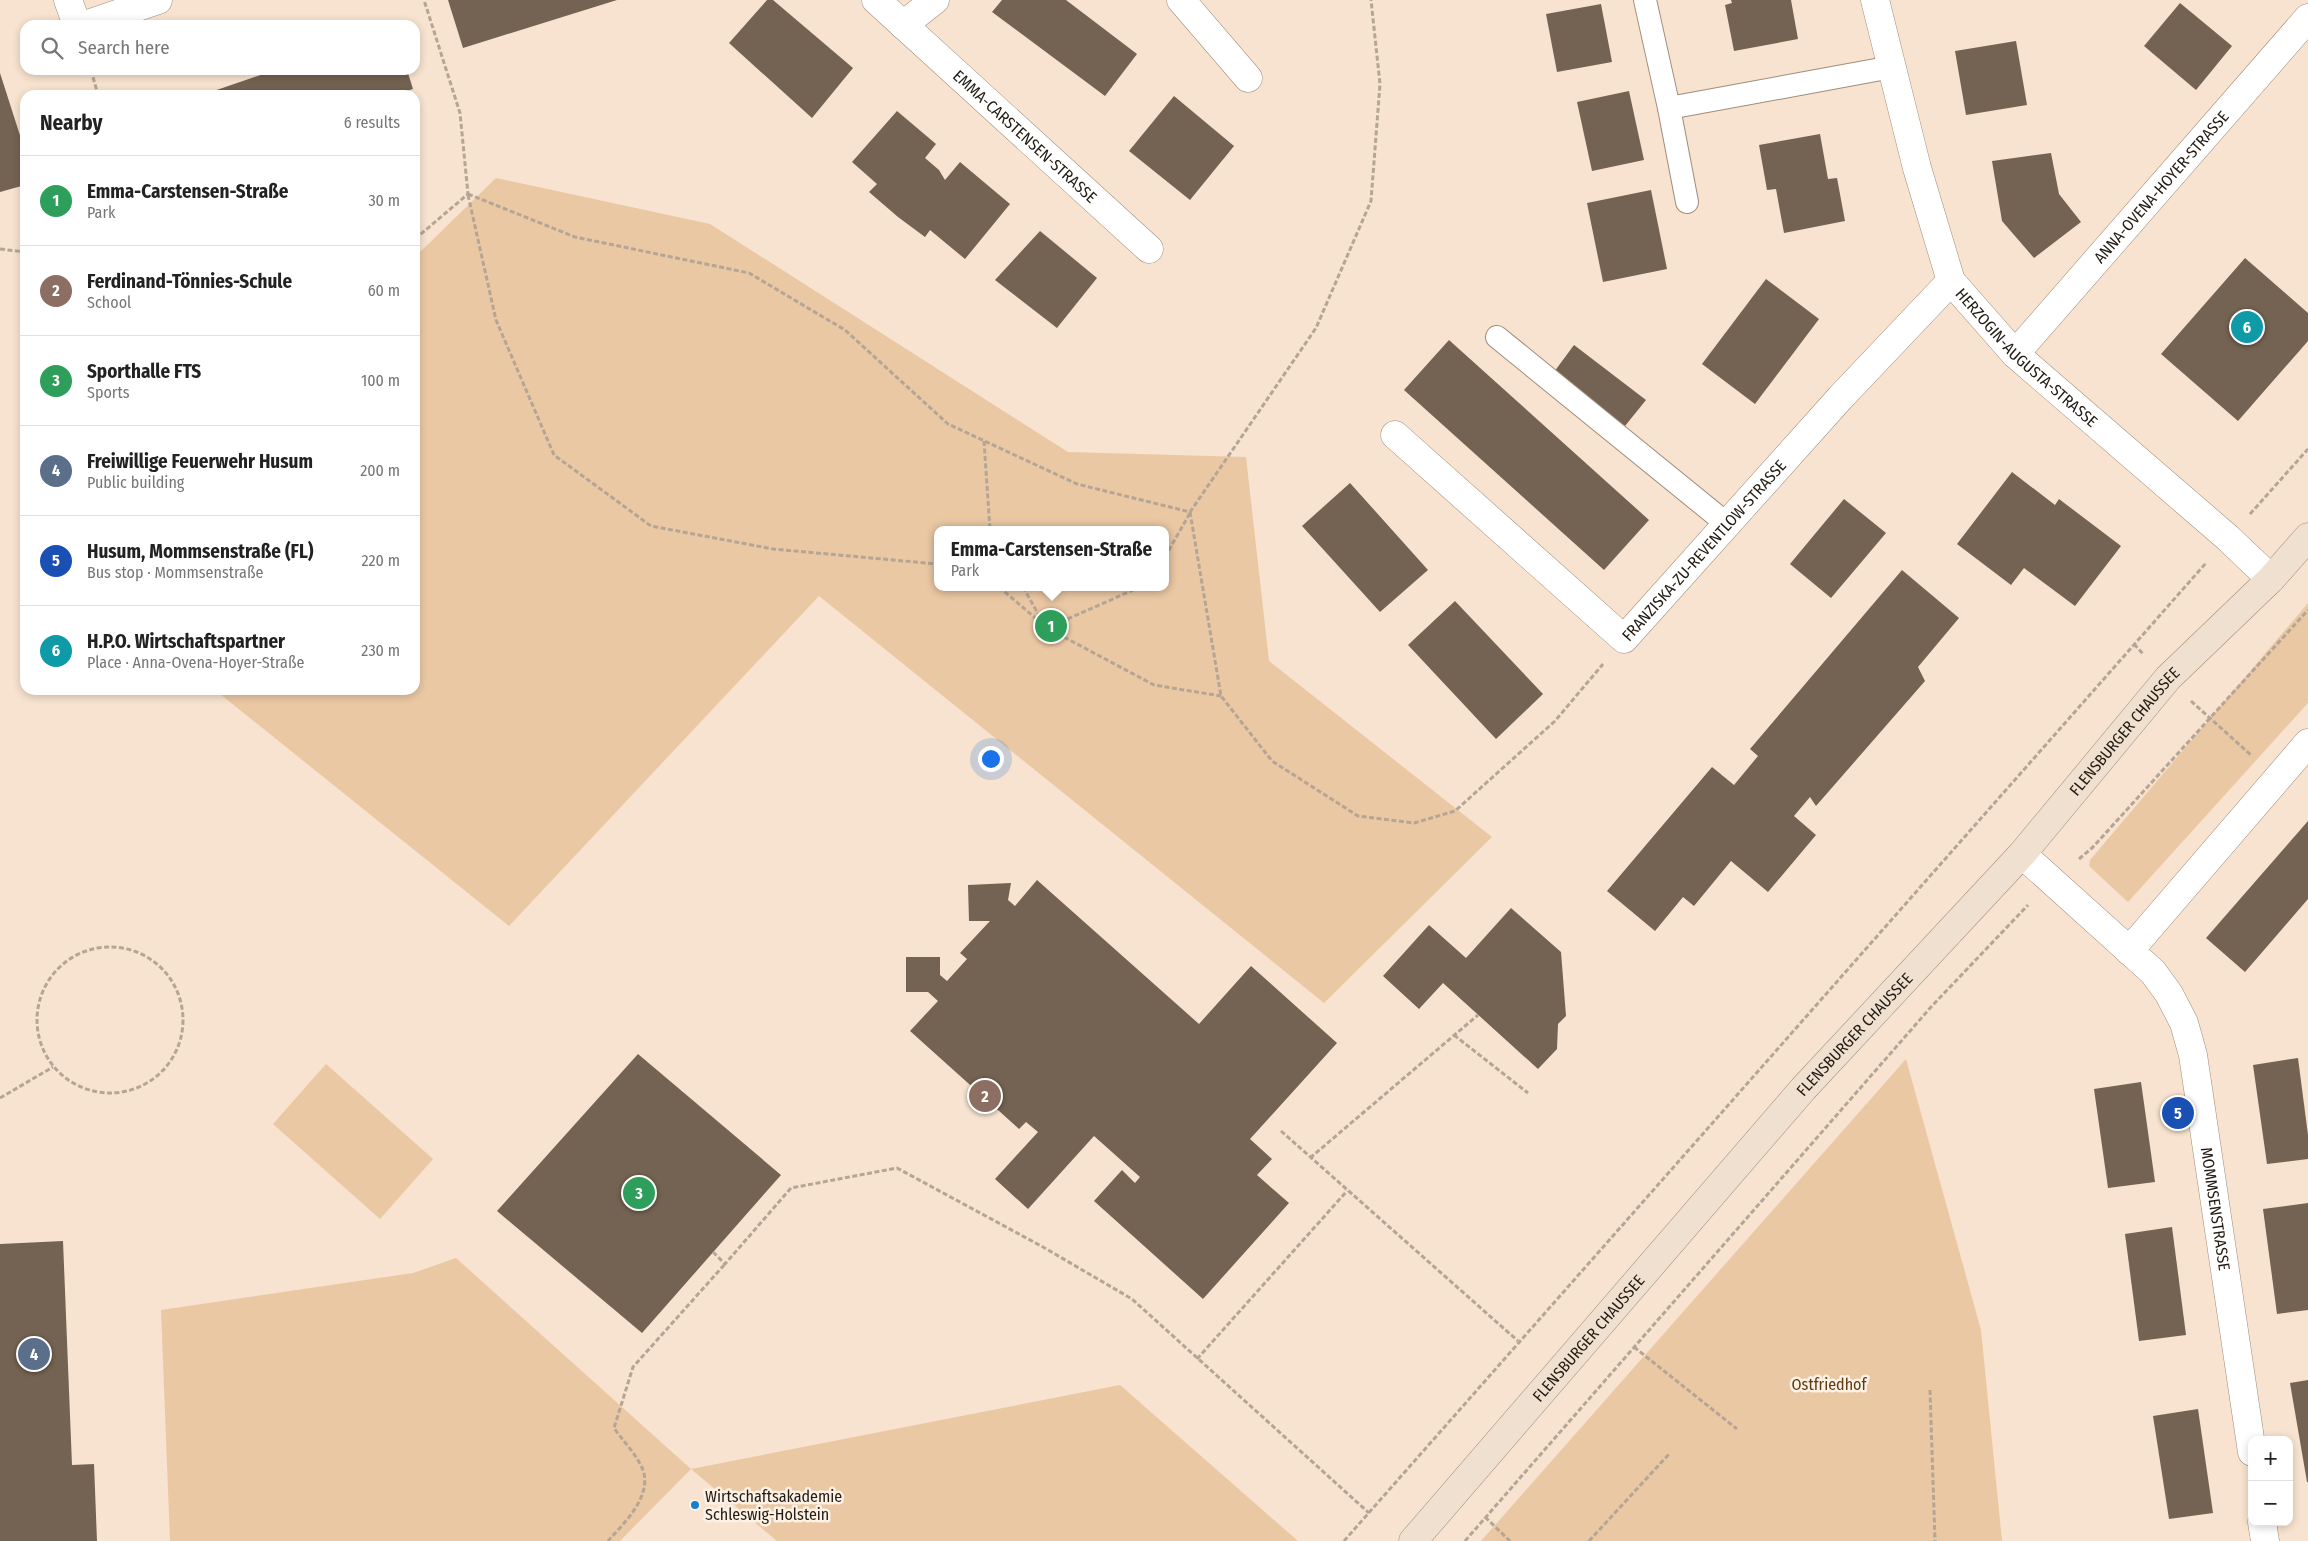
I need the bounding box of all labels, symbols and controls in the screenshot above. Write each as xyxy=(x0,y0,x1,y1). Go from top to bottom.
search box xyxy=(20,20,420,75)
icon: search xyxy=(38,34,66,62)
text: Search here xyxy=(78,36,170,59)
street label: EMMA-CARSTENSEN-STRASSE xyxy=(950,66,1101,206)
street label: ANNA-OVENA-HOYER-STRASSE xyxy=(2090,107,2232,267)
text: Nearby xyxy=(40,110,102,136)
text: 6 results xyxy=(344,113,400,132)
text: Emma-Carstensen-Straße xyxy=(87,180,288,203)
text: 1 xyxy=(53,191,59,210)
text: 30 m xyxy=(368,191,400,210)
text: Park xyxy=(87,203,115,222)
text: Ferdinand-Tönnies-Schule xyxy=(87,270,292,293)
text: 2 xyxy=(52,281,60,300)
text: 60 m xyxy=(368,281,400,300)
street label: HERZOGIN-AUGUSTA-STRASSE xyxy=(1952,284,2102,431)
text: School xyxy=(87,293,131,312)
pin: 6 xyxy=(2231,308,2263,346)
text: Sporthalle FTS xyxy=(87,360,201,383)
text: 3 xyxy=(52,371,60,390)
text: 100 m xyxy=(361,371,400,390)
text: Sports xyxy=(87,383,130,402)
text: Freiwillige Feuerwehr Husum xyxy=(87,450,313,473)
street label: FRANZISKA-ZU-REVENTLOW-STRASSE xyxy=(1618,456,1790,645)
text: 4 xyxy=(52,461,60,480)
text: 200 m xyxy=(360,461,400,480)
text: Public building xyxy=(87,473,184,492)
popup xyxy=(934,526,1169,591)
text: Emma-Carstensen-Straße xyxy=(951,538,1152,561)
text: Husum, Mommsenstraße (FL) xyxy=(87,540,314,563)
text: 5 xyxy=(52,551,60,570)
text: 220 m xyxy=(361,551,400,570)
text: Park xyxy=(951,561,979,580)
text: Bus stop · Mommsenstraße xyxy=(87,563,263,582)
pin: 1 xyxy=(1035,607,1067,645)
text: H.P.O. Wirtschaftspartner xyxy=(87,630,285,653)
text: 6 xyxy=(52,641,60,660)
text: 230 m xyxy=(361,641,400,660)
text: Place · Anna-Ovena-Hoyer-Straße xyxy=(87,653,304,672)
street label: FLENSBURGER CHAUSSEE xyxy=(2065,663,2183,799)
your location xyxy=(978,746,1004,772)
street label: FLENSBURGER CHAUSSEE xyxy=(1792,969,1916,1100)
pin: 2 xyxy=(969,1077,1001,1115)
pin: 5 xyxy=(2162,1094,2194,1132)
street label: MOMMSENSTRASSE xyxy=(2197,1146,2234,1272)
pin: 3 xyxy=(623,1174,655,1212)
street label: FLENSBURGER CHAUSSEE xyxy=(1528,1271,1648,1405)
pin: 4 xyxy=(18,1335,50,1373)
park label: Ostfriedhof xyxy=(1792,1375,1868,1394)
map controls xyxy=(2248,1436,2293,1526)
button: + xyxy=(2248,1436,2293,1481)
button: − xyxy=(2248,1481,2293,1526)
place label: Wirtschaftsakademie Schleswig-Holstein xyxy=(705,1487,842,1524)
marker: Wirtschaftsakademie Schleswig-Holstein xyxy=(689,1499,701,1511)

